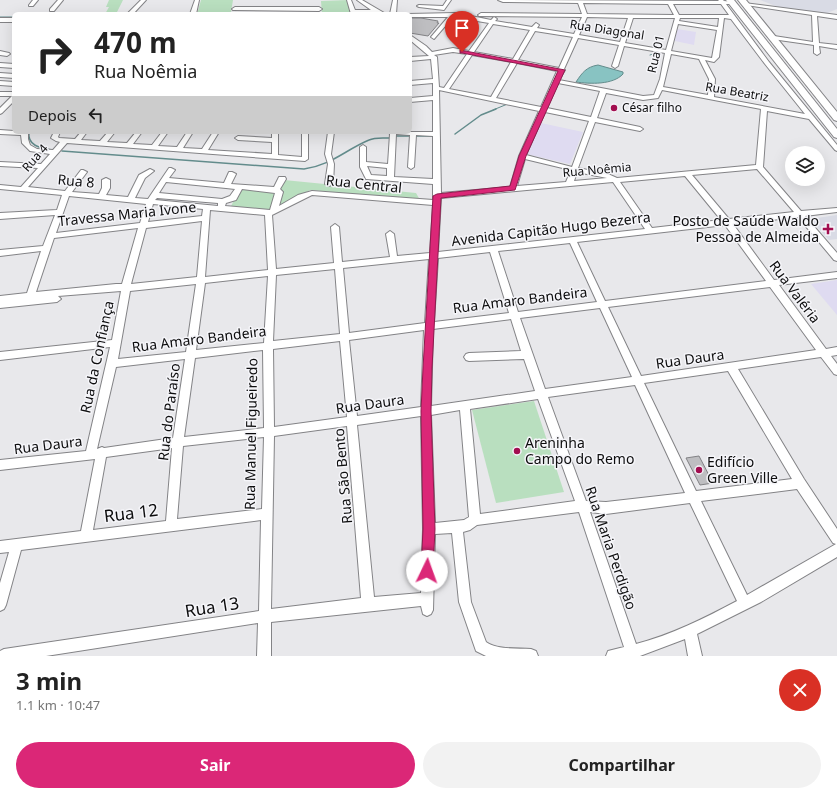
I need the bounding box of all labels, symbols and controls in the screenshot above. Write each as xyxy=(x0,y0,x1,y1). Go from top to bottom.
pin xyxy=(445,11,479,52)
street label: Rua Diagonal xyxy=(569,15,646,44)
icon: arrive xyxy=(451,17,473,39)
text: 470 m xyxy=(94,23,177,61)
icon: right xyxy=(28,28,80,80)
street label: Rua 01 xyxy=(643,33,668,75)
text: Rua Noêmia xyxy=(94,59,197,83)
street label: Rua Beatriz xyxy=(704,78,770,106)
place label: César filho xyxy=(622,99,682,116)
marker: César filho xyxy=(609,103,619,113)
icon: left xyxy=(85,104,107,126)
text: Depois xyxy=(28,105,77,125)
street label: Rua 4 xyxy=(18,140,51,175)
map controls xyxy=(785,146,825,186)
button: layers xyxy=(785,146,825,186)
street label: Rua Noêmia xyxy=(562,158,632,181)
street label: Rua 8 xyxy=(57,169,95,192)
street label: Rua Central xyxy=(325,170,403,197)
street label: Travessa Maria Ivone xyxy=(57,197,197,230)
street label: Avenida Capitão Hugo Bezerra xyxy=(450,207,652,250)
place label: Posto de Saúde Waldo Pessoa de Almeida xyxy=(672,211,819,246)
marker: Posto de Saúde Waldo Pessoa de Almeida xyxy=(822,223,834,235)
street label: Rua Valéria xyxy=(766,257,825,327)
street label: Rua Amaro Bandeira xyxy=(452,282,588,317)
street label: Rua da Confiança xyxy=(75,299,118,415)
street label: Rua Amaro Bandeira xyxy=(131,321,267,356)
street label: Rua Daura xyxy=(654,344,725,373)
street label: Rua Manuel Figueiredo xyxy=(240,358,261,510)
street label: Rua do Paraíso xyxy=(153,362,184,462)
street label: Rua Daura xyxy=(334,389,405,418)
street label: Rua São Bento xyxy=(329,428,356,525)
street label: Rua Daura xyxy=(13,431,83,458)
place label: Areninha Campo do Remo xyxy=(525,433,634,468)
marker: Areninha Campo do Remo xyxy=(512,446,522,456)
place label: Edifício Green Ville xyxy=(707,452,778,487)
marker: Edifício Green Ville xyxy=(694,465,704,475)
street label: Rua Maria Perdigão xyxy=(581,484,642,612)
street label: Rua 12 xyxy=(102,498,159,527)
position arrow xyxy=(406,550,448,592)
street label: Rua 13 xyxy=(183,591,241,622)
text: 3 min xyxy=(16,664,82,697)
button: close xyxy=(779,669,821,711)
text: 1.1 km · 10:47 xyxy=(16,696,100,714)
button: Sair xyxy=(16,742,415,788)
button: Compartilhar xyxy=(423,742,821,788)

